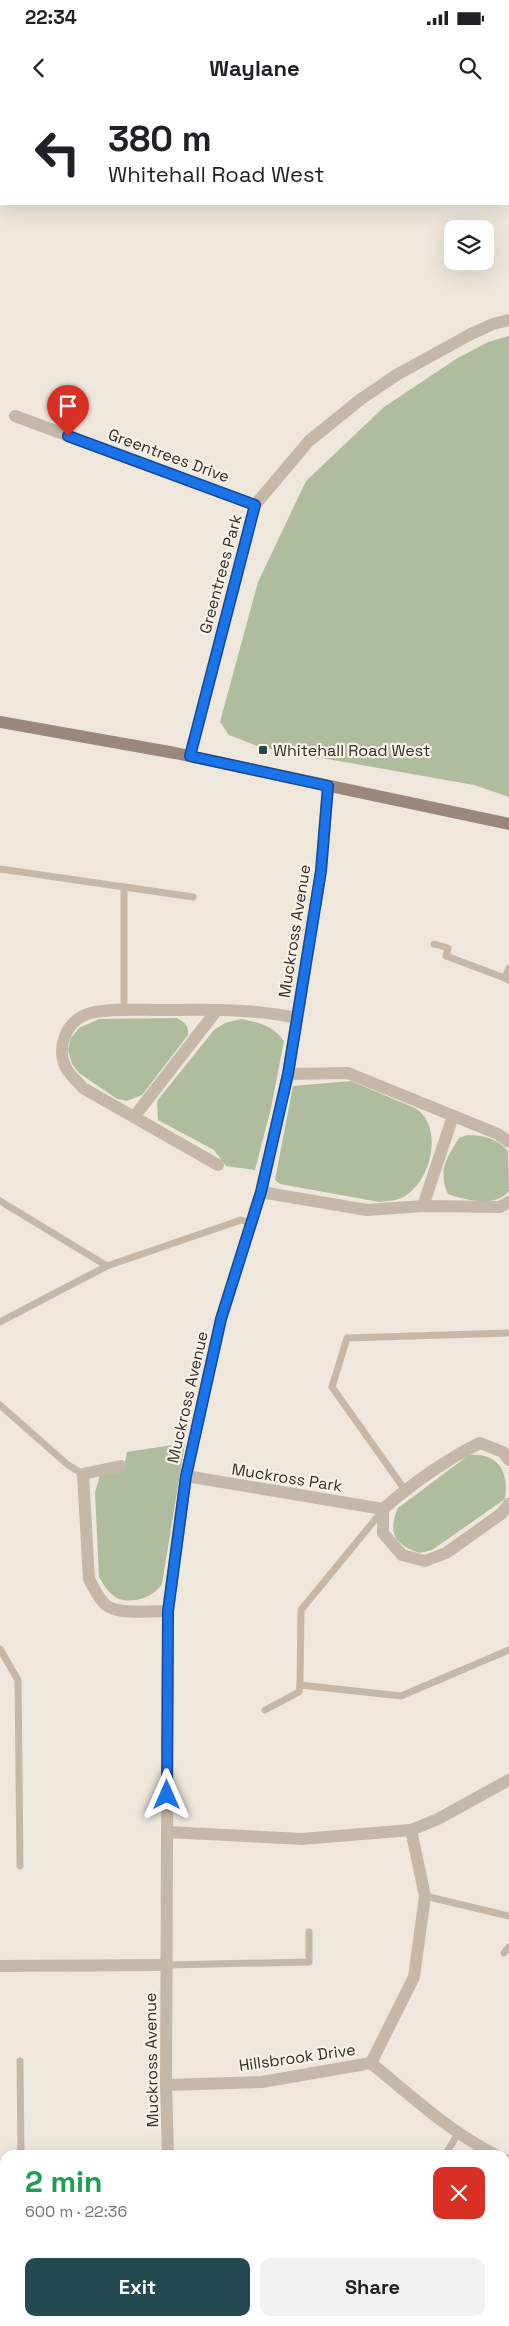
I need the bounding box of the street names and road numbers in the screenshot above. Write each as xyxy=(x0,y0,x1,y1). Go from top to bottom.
street label: Greentrees Drive xyxy=(105,424,232,487)
street label: Greentrees Park xyxy=(194,512,247,636)
street label: Muckross Avenue xyxy=(274,863,315,999)
street label: Muckross Avenue xyxy=(162,1329,213,1465)
street label: Muckross Park xyxy=(230,1458,344,1497)
street label: Muckross Avenue xyxy=(140,1992,163,2128)
street label: Hillsbrook Drive xyxy=(237,2039,357,2076)

